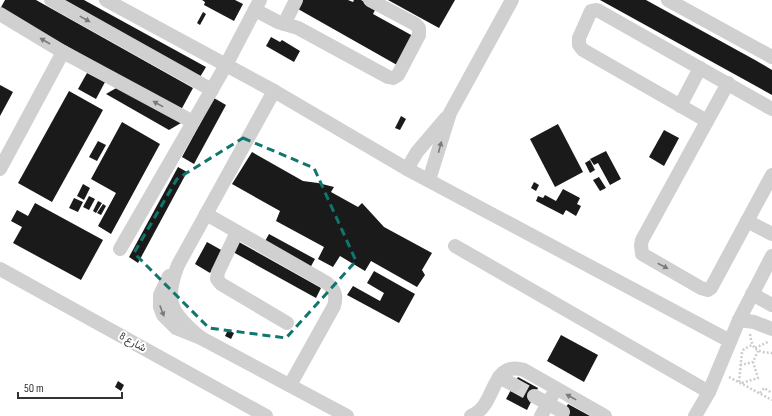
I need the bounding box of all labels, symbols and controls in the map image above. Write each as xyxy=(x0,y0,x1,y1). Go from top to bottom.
one-way arrow xyxy=(79,16,91,22)
one-way arrow xyxy=(39,38,50,45)
one-way arrow xyxy=(153,100,164,107)
one-way arrow xyxy=(437,141,443,153)
one-way arrow xyxy=(657,263,669,270)
one-way arrow xyxy=(160,306,166,318)
street label: شارع 8 xyxy=(117,329,149,356)
scale bar xyxy=(18,374,122,400)
text: 50 m xyxy=(24,381,44,396)
one-way arrow xyxy=(565,393,577,400)

